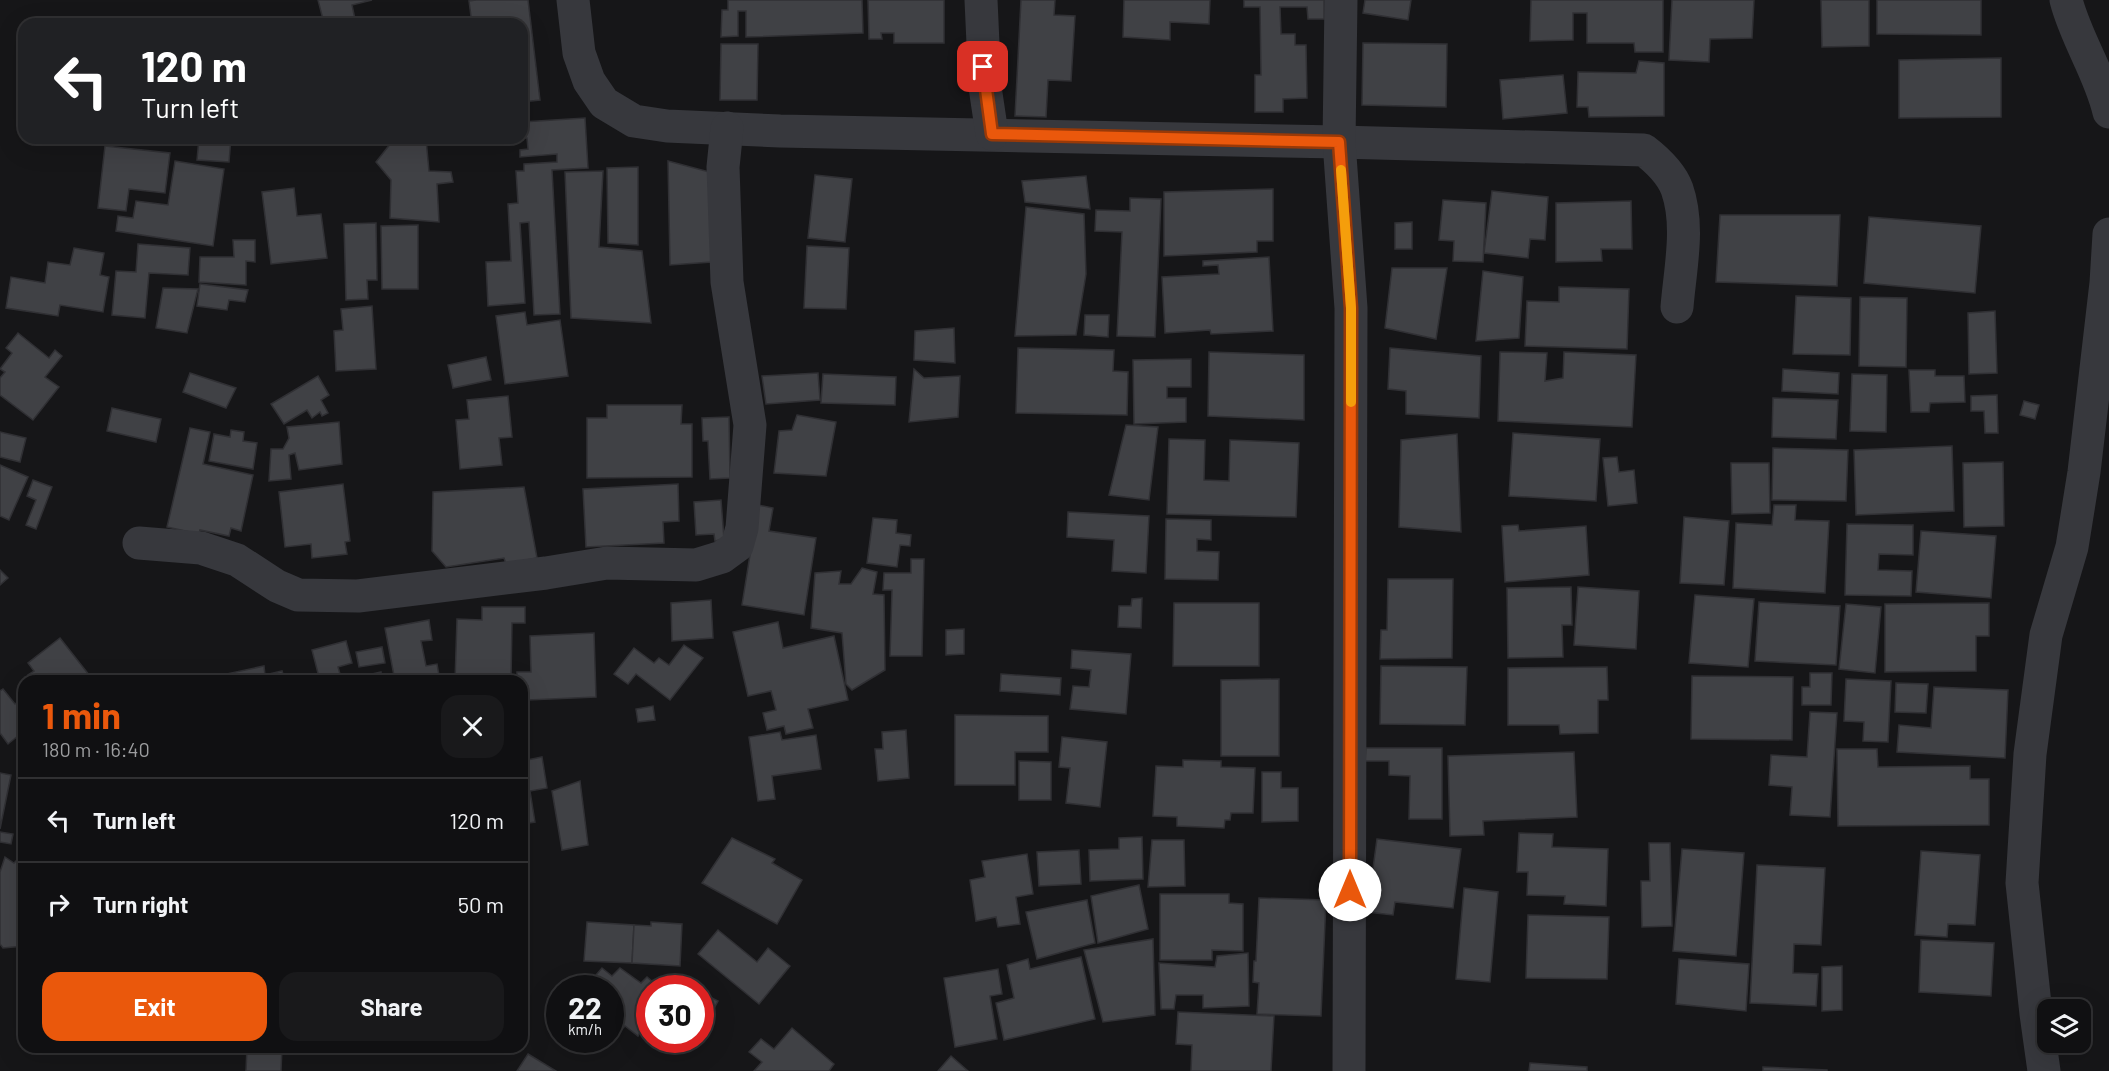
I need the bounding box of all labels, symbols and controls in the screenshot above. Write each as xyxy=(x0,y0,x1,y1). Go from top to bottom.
text: 120 m xyxy=(141,40,247,90)
pin xyxy=(957,41,1008,92)
icon: left xyxy=(42,42,120,120)
icon: arrive xyxy=(966,50,999,83)
text: Turn left xyxy=(141,91,239,123)
text: 1 min xyxy=(42,693,121,736)
button: close xyxy=(441,695,504,758)
text: 180 m · 16:40 xyxy=(42,737,150,761)
icon: left xyxy=(42,804,75,837)
text: Turn left xyxy=(93,807,176,833)
text: 120 m xyxy=(449,807,504,833)
position arrow xyxy=(1318,858,1382,922)
icon: right xyxy=(42,888,75,921)
text: Turn right xyxy=(93,891,188,917)
text: 50 m xyxy=(458,891,504,917)
button: Exit xyxy=(42,972,267,1041)
button: Share xyxy=(279,972,504,1041)
speed limit sign: 30 xyxy=(636,975,714,1053)
text: 22 xyxy=(568,989,602,1025)
map controls xyxy=(2037,999,2091,1053)
button: layers xyxy=(2037,999,2091,1053)
text: km/h xyxy=(568,1020,602,1038)

